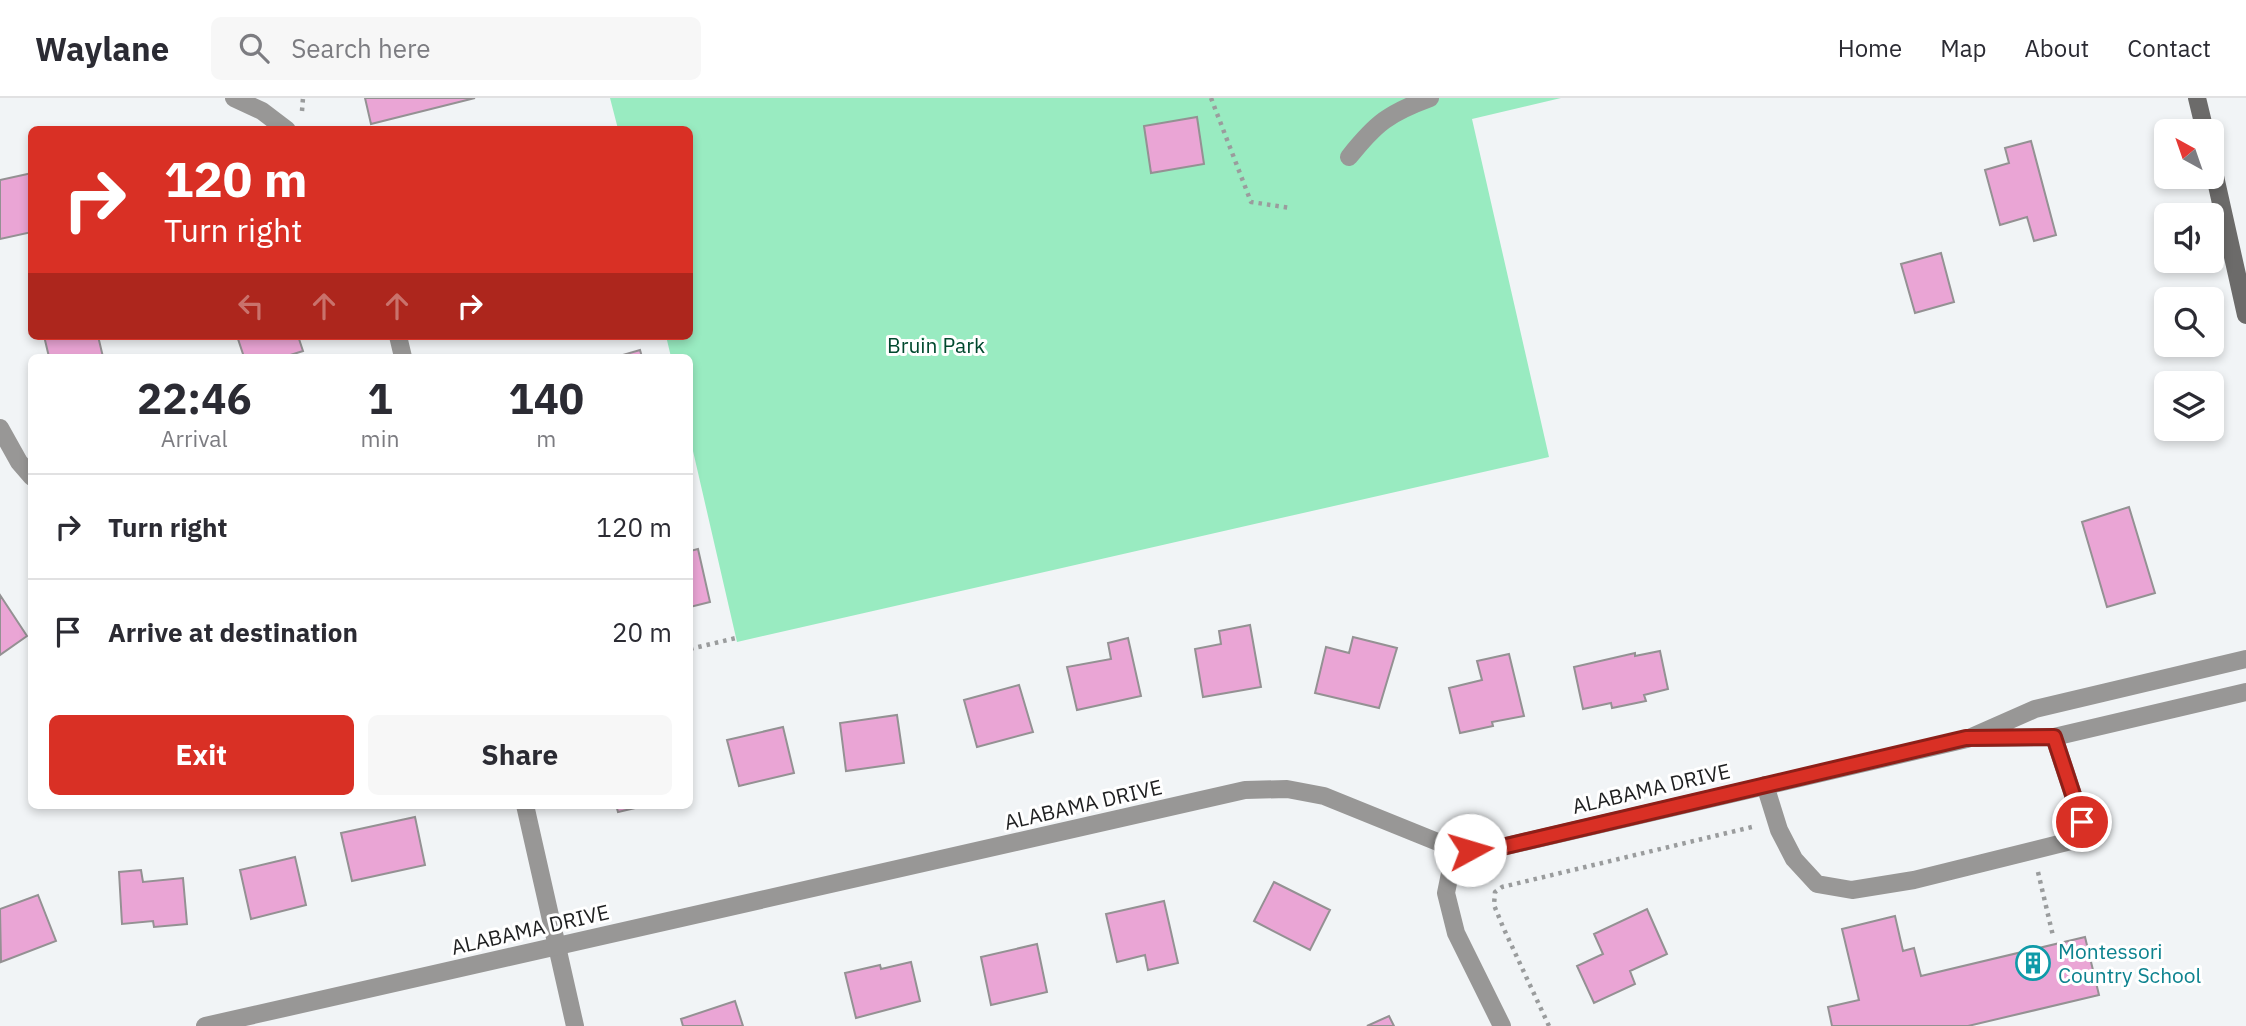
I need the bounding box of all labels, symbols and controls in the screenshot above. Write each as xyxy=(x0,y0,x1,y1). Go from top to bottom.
search box xyxy=(211,17,701,80)
text: Waylane xyxy=(35,27,169,70)
icon: search xyxy=(235,29,273,67)
text: Search here xyxy=(291,31,431,65)
text: Home xyxy=(1838,32,1902,64)
text: Map xyxy=(1940,32,1986,64)
text: About xyxy=(2024,32,2089,64)
text: Contact xyxy=(2127,32,2211,64)
north arrow xyxy=(2154,119,2224,189)
map controls xyxy=(2154,119,2224,441)
text: 120 m xyxy=(164,147,308,210)
icon: right xyxy=(49,154,140,245)
button: sound xyxy=(2154,203,2224,273)
text: Turn right xyxy=(164,209,302,251)
icon: left xyxy=(232,287,270,325)
icon: ahead xyxy=(305,287,343,325)
icon: ahead xyxy=(378,287,416,325)
icon: right xyxy=(451,287,489,325)
button: search xyxy=(2154,287,2224,357)
park label: Bruin Park xyxy=(887,331,985,359)
text: 22:46 xyxy=(137,371,252,426)
text: 1 xyxy=(367,371,393,426)
text: 140 xyxy=(508,371,584,426)
button: layers xyxy=(2154,371,2224,441)
text: Arrival xyxy=(161,423,228,453)
text: min xyxy=(361,423,399,453)
text: m xyxy=(536,423,556,453)
icon: right xyxy=(49,508,87,546)
text: Turn right xyxy=(108,510,227,544)
text: 120 m xyxy=(596,510,672,544)
icon: arrive xyxy=(49,613,87,651)
text: Arrive at destination xyxy=(108,615,358,649)
text: 20 m xyxy=(612,615,672,649)
button: Exit xyxy=(49,715,354,795)
button: Share xyxy=(368,715,672,795)
street label: ALABAMA DRIVE xyxy=(1569,756,1733,820)
street label: ALABAMA DRIVE xyxy=(1001,772,1165,836)
pin xyxy=(2052,792,2112,852)
icon: arrive xyxy=(2063,803,2101,841)
position arrow xyxy=(1433,813,1507,887)
street label: ALABAMA DRIVE xyxy=(448,897,612,961)
place label: Montessori Country School xyxy=(2058,937,2202,989)
building icon: Montessori Country School xyxy=(2014,944,2052,982)

